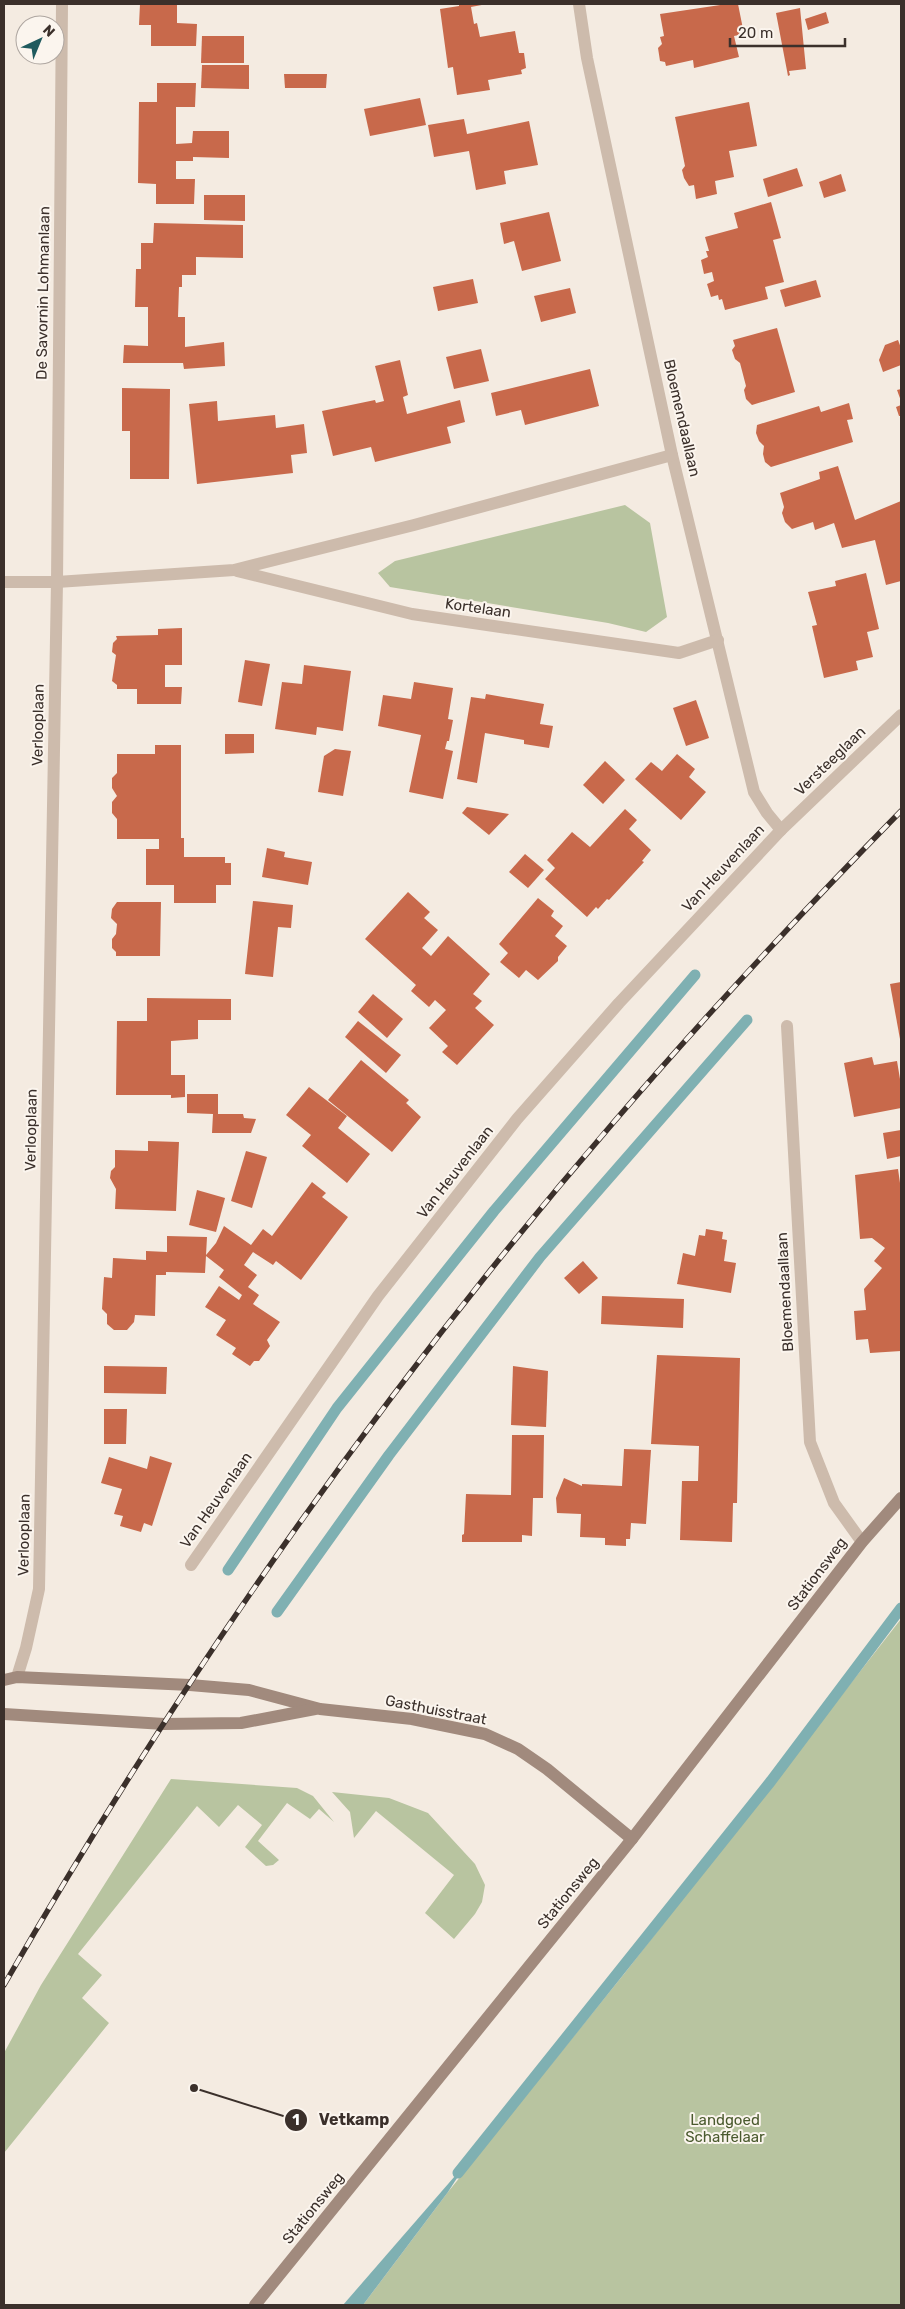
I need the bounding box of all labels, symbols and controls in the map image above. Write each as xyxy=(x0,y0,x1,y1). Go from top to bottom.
north arrow xyxy=(15,15,65,65)
scale bar xyxy=(730,15,845,47)
text: N xyxy=(39,21,58,41)
text: 20 m xyxy=(738,24,773,42)
street label: De Savornin Lohmanlaan xyxy=(32,206,54,380)
street label: Bloemendaallaan xyxy=(660,358,704,478)
street label: Kortelaan xyxy=(444,594,512,622)
street label: Verlooplaan xyxy=(28,684,48,766)
street label: Versteeglaan xyxy=(791,723,869,799)
street label: Van Heuvenlaan xyxy=(678,821,768,915)
street label: Verlooplaan xyxy=(21,1089,41,1171)
street label: Van Heuvenlaan xyxy=(413,1122,497,1222)
street label: Bloemendaallaan xyxy=(773,1232,797,1352)
street label: Van Heuvenlaan xyxy=(176,1449,256,1551)
street label: Verlooplaan xyxy=(14,1494,34,1576)
street label: Stationsweg xyxy=(784,1534,850,1614)
street label: Gasthuisstraat xyxy=(384,1691,488,1729)
street label: Stationsweg xyxy=(534,1853,602,1933)
callout: Vetkamp xyxy=(283,2104,399,2135)
text: Vetkamp xyxy=(319,2110,389,2129)
text: 1 xyxy=(292,2111,300,2129)
park label: Landgoed Schaffelaar xyxy=(685,2111,765,2146)
street label: Stationsweg xyxy=(279,2168,347,2248)

